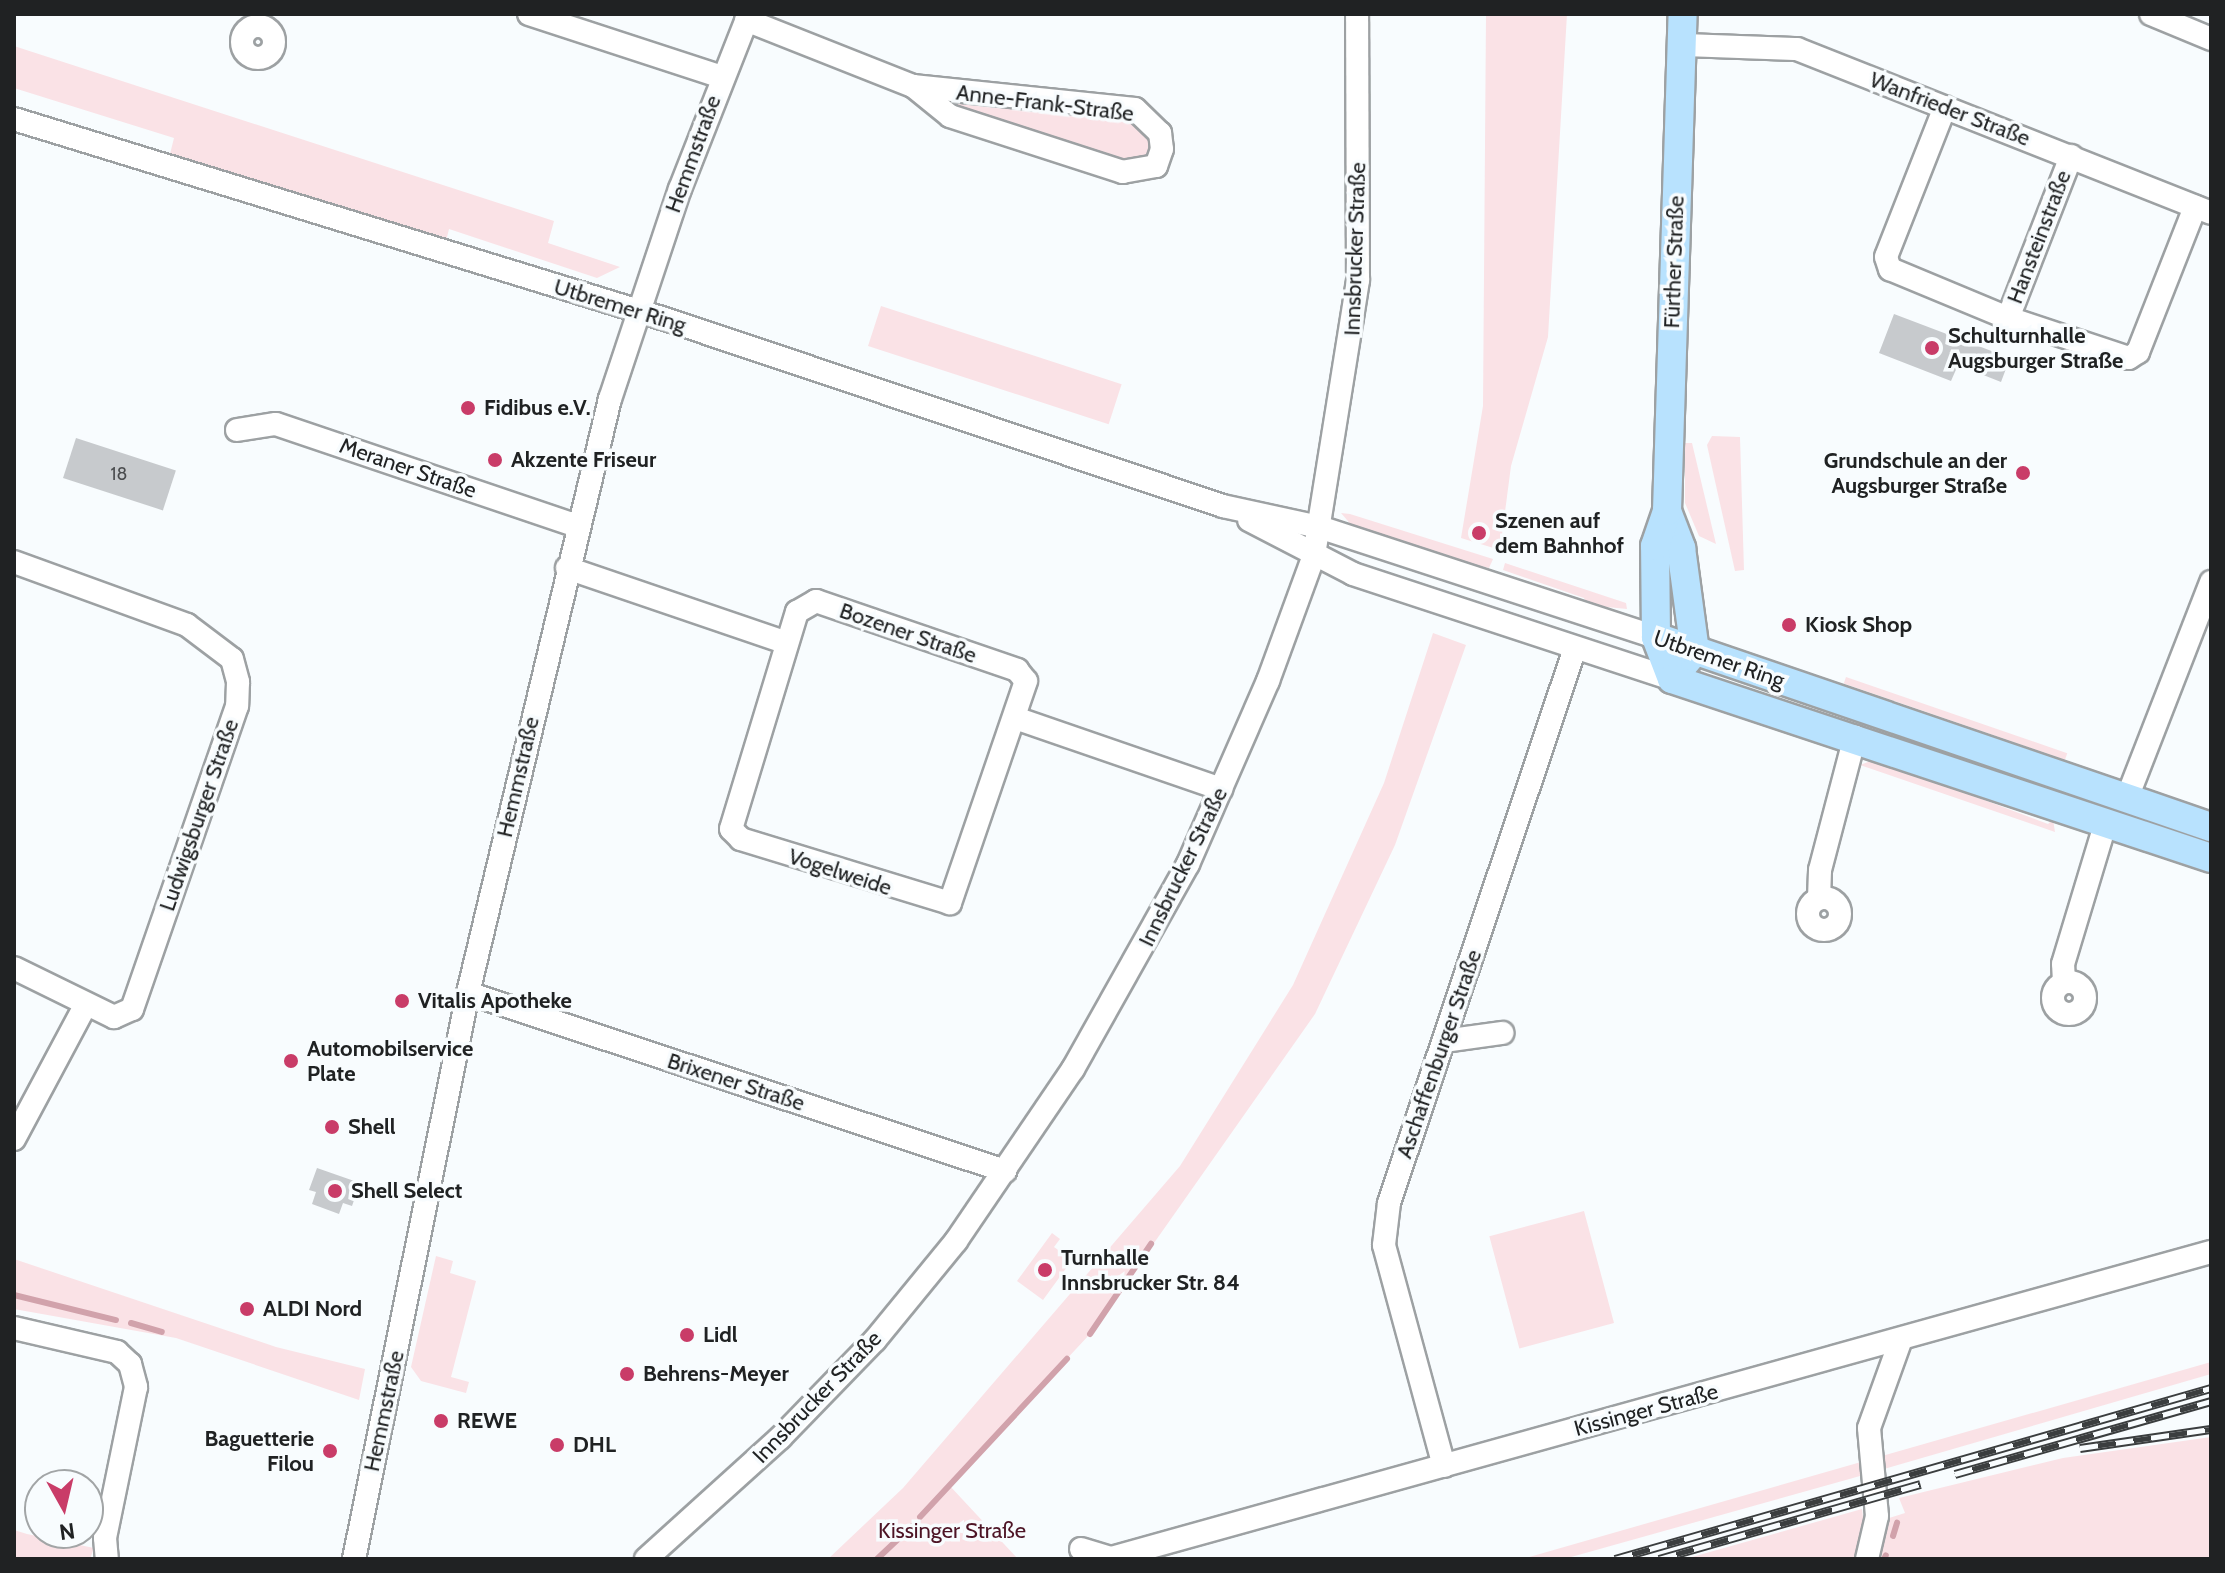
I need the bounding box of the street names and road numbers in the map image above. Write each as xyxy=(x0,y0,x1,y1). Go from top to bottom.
street label: Wanfrieder Straße xyxy=(1866,66,2034,152)
street label: Anne-Frank-Straße xyxy=(955,79,1135,127)
street label: Hemmstraße xyxy=(660,92,726,216)
street label: Innsbrucker Straße xyxy=(1339,162,1371,336)
street label: Hansteinstraße xyxy=(2001,167,2077,307)
street label: Fürther Straße xyxy=(1658,195,1690,329)
street label: Utbremer Ring xyxy=(551,273,689,339)
street label: Meraner Straße xyxy=(336,432,480,504)
street label: Bozener Straße xyxy=(836,597,980,669)
street label: Utbremer Ring xyxy=(1650,624,1788,694)
street label: Hemmstraße xyxy=(491,714,545,840)
street label: Ludwigsburger Straße xyxy=(154,716,244,914)
street label: Innsbrucker Straße xyxy=(1133,783,1233,951)
street label: Vogelweide xyxy=(785,843,895,901)
street label: Aschaffenburger Straße xyxy=(1391,946,1487,1162)
street label: Brixener Straße xyxy=(664,1047,808,1117)
street label: Innsbrucker Straße xyxy=(747,1325,887,1469)
street label: Hemmstraße xyxy=(358,1348,410,1474)
street label: Kissinger Straße xyxy=(1571,1378,1721,1442)

